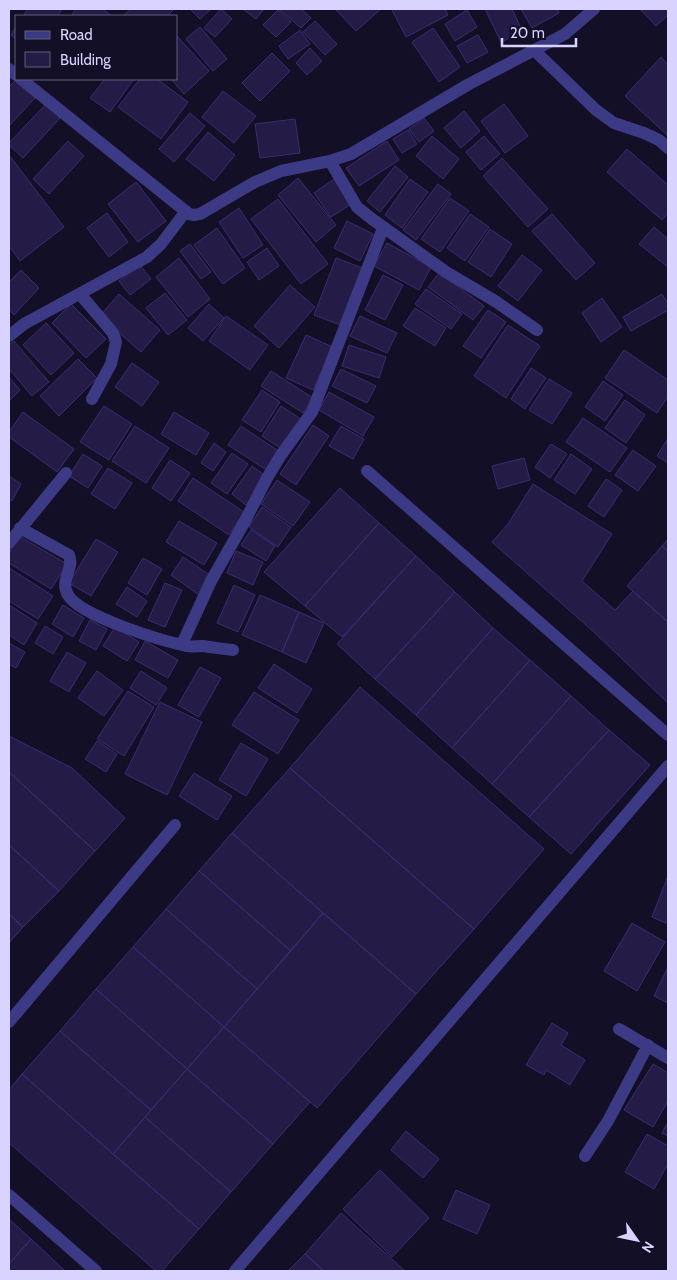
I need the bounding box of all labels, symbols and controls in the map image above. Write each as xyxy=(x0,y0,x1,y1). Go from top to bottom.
legend xyxy=(15,15,178,80)
scale bar xyxy=(502,15,576,47)
text: 20 m xyxy=(510,24,545,42)
text: Road xyxy=(60,26,93,44)
text: Building xyxy=(60,51,111,69)
north arrow xyxy=(612,1215,662,1265)
text: N xyxy=(638,1238,658,1256)

